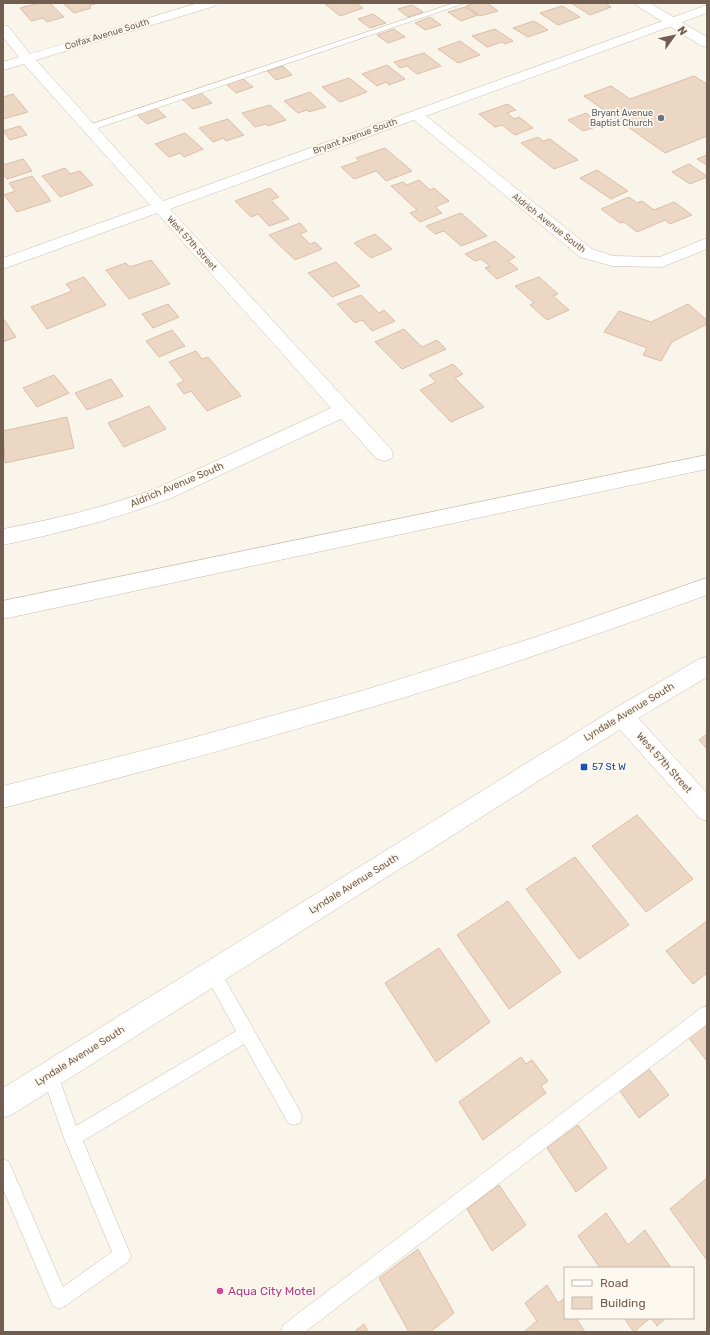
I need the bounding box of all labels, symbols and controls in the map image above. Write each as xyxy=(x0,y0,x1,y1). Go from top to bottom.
street label: Colfax Avenue South xyxy=(64,16,150,52)
north arrow xyxy=(654,16,694,56)
text: N xyxy=(674,24,690,38)
place label: Bryant Avenue Baptist Church xyxy=(590,108,653,128)
marker: Bryant Avenue Baptist Church xyxy=(656,113,666,123)
street label: Bryant Avenue South xyxy=(311,116,399,156)
street label: Aldrich Avenue South xyxy=(510,191,588,255)
street label: West 57th Street xyxy=(165,214,219,273)
street label: Aldrich Avenue South xyxy=(128,460,226,510)
street label: Lyndale Avenue South xyxy=(582,680,676,744)
street label: West 57th Street xyxy=(634,730,694,796)
place label: 57 St W xyxy=(592,761,626,773)
marker: 57 St W xyxy=(579,762,589,772)
street label: Lyndale Avenue South xyxy=(307,852,401,916)
street label: Lyndale Avenue South xyxy=(33,1024,127,1088)
legend xyxy=(564,1267,694,1319)
text: Road xyxy=(600,1276,628,1290)
place label: Aqua City Motel xyxy=(228,1284,316,1298)
marker: Aqua City Motel xyxy=(215,1286,225,1296)
text: Building xyxy=(600,1296,646,1310)

